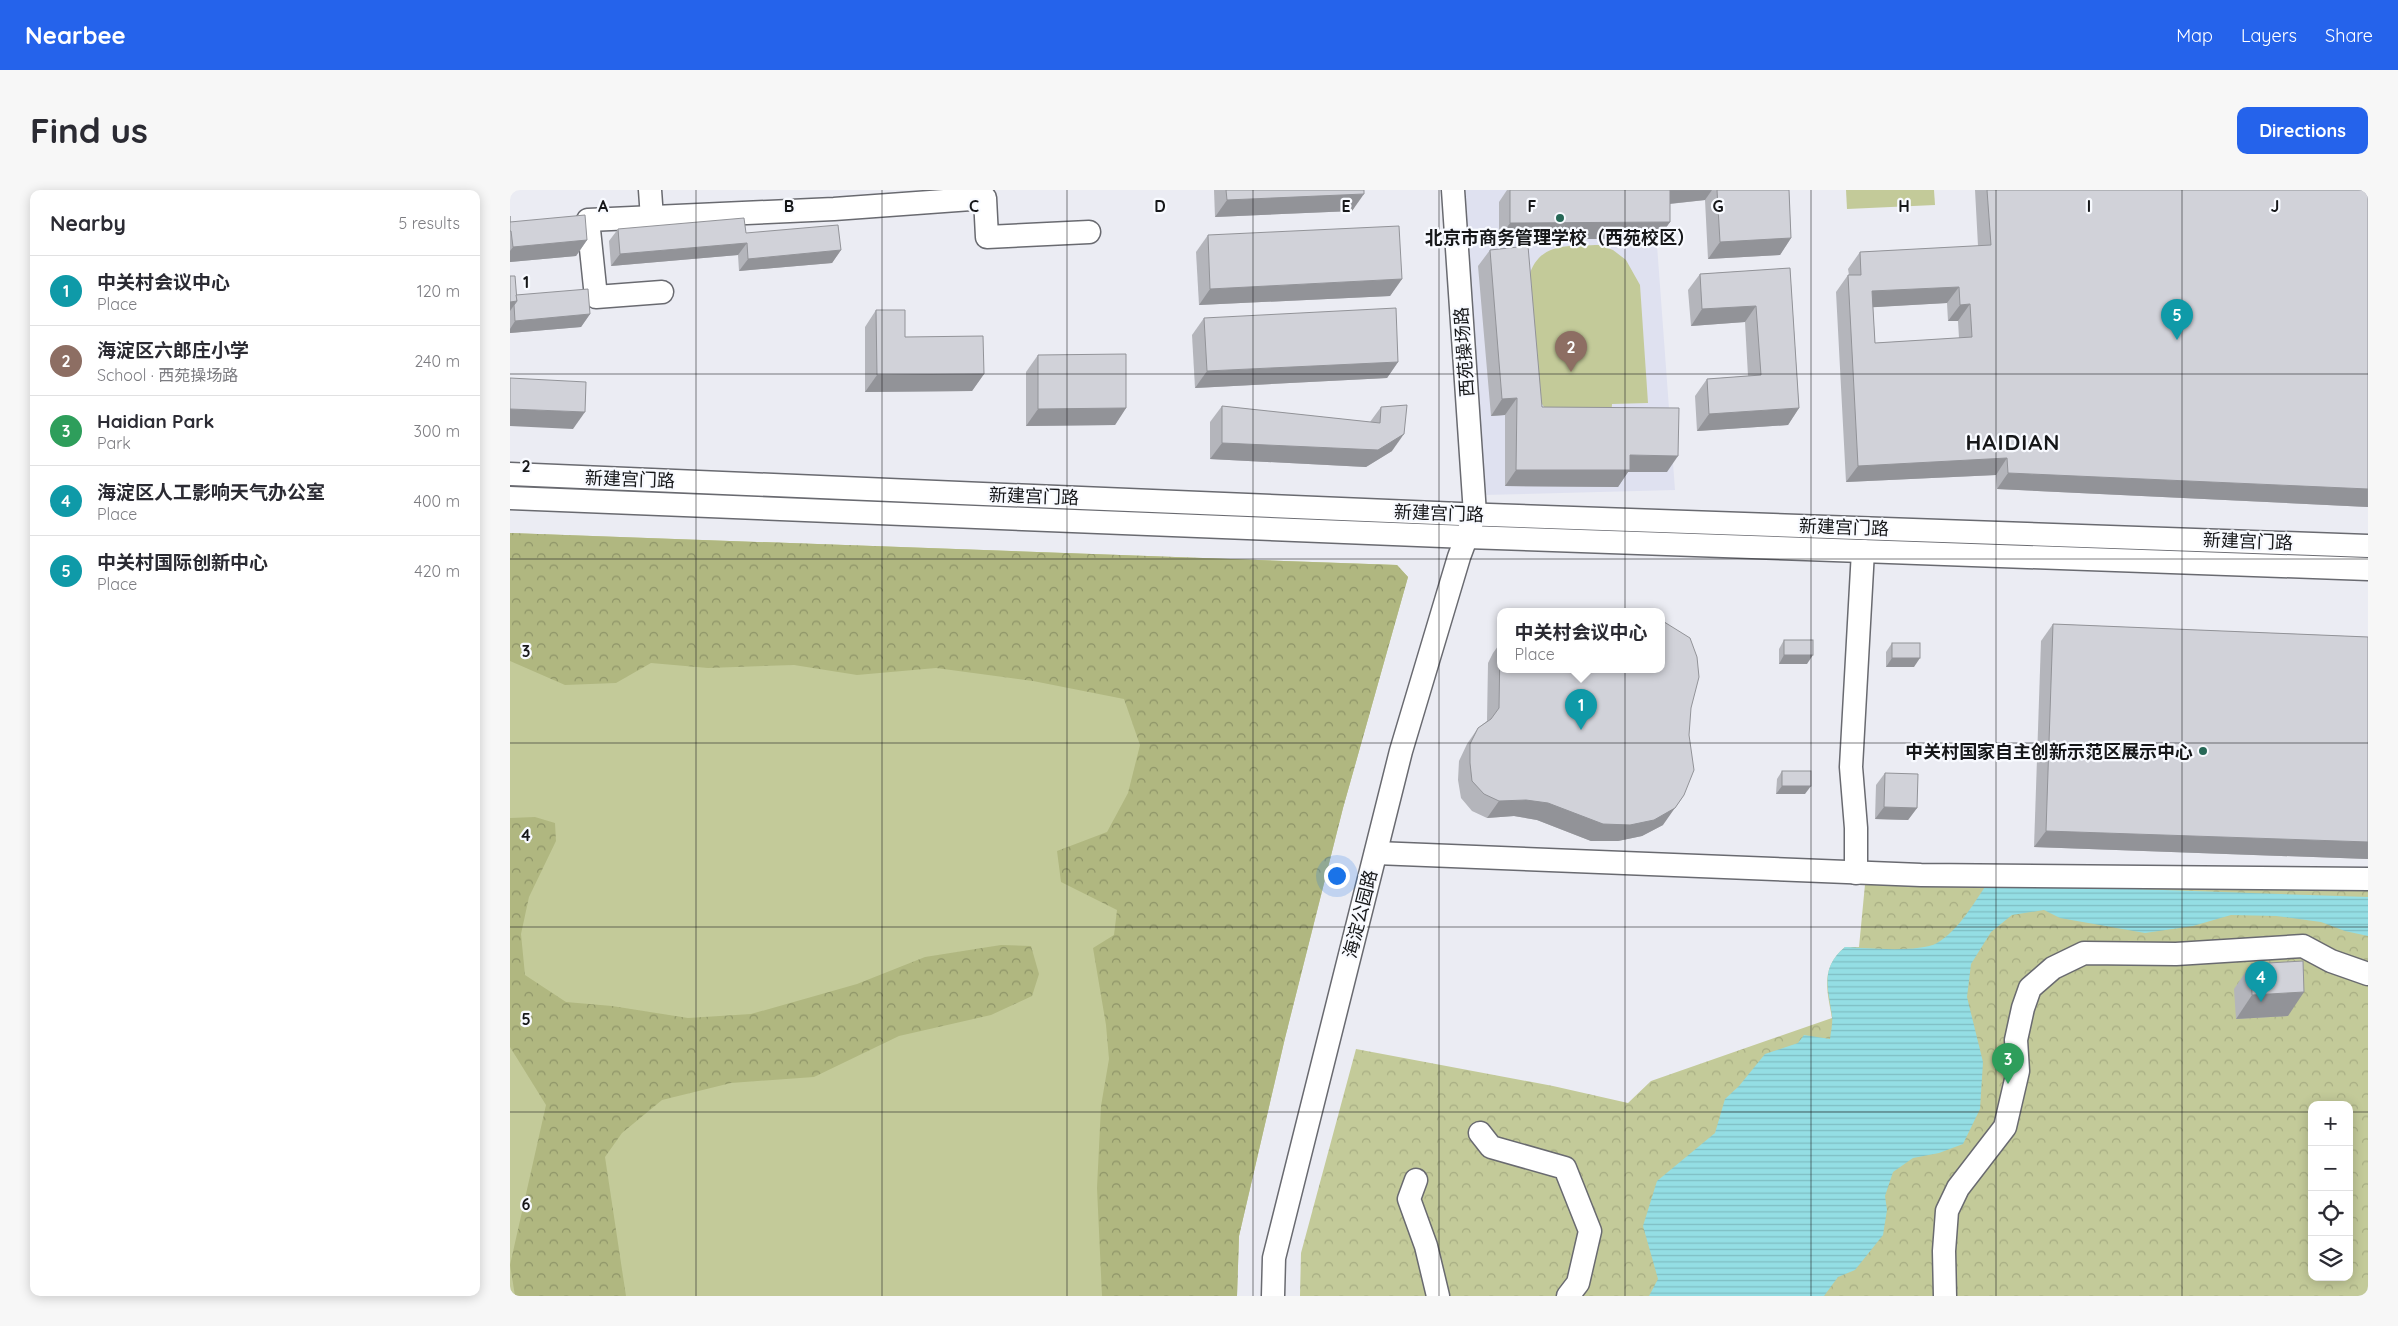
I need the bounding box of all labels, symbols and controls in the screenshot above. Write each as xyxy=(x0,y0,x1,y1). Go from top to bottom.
text: Nearbee xyxy=(25,20,126,50)
text: Map xyxy=(2176,24,2213,47)
text: Layers xyxy=(2241,24,2297,47)
text: Share xyxy=(2325,24,2373,47)
button: Directions xyxy=(2237,107,2368,154)
text: Find us xyxy=(30,108,148,152)
text: A xyxy=(598,196,609,216)
text: B xyxy=(784,196,794,216)
text: C xyxy=(969,196,979,216)
text: D xyxy=(1154,196,1166,216)
text: E xyxy=(1341,196,1351,216)
text: F xyxy=(1528,196,1537,216)
text: G xyxy=(1712,196,1724,216)
text: H xyxy=(1898,196,1910,216)
text: I xyxy=(2087,196,2091,216)
text: J xyxy=(2271,196,2279,216)
text: Nearby xyxy=(50,210,126,236)
marker: 北京市商务管理学校（西苑校区） xyxy=(1554,212,1566,224)
text: 5 results xyxy=(399,213,460,233)
place label: 北京市商务管理学校（西苑校区） xyxy=(1425,226,1695,249)
text: 中关村会议中心 xyxy=(97,270,230,294)
text: 1 xyxy=(523,272,529,292)
text: 1 xyxy=(63,281,69,301)
text: 120 m xyxy=(417,281,460,301)
text: Place xyxy=(97,294,137,314)
pin: 5 xyxy=(2161,299,2193,340)
street label: 西苑操场路 xyxy=(1449,306,1479,398)
pin: 2 xyxy=(1555,331,1587,372)
text: 海淀区六郎庄小学 xyxy=(97,338,249,362)
text: 2 xyxy=(61,351,71,371)
text: 240 m xyxy=(414,351,460,371)
text: School · 西苑操场路 xyxy=(97,365,238,385)
text: Haidian Park xyxy=(97,409,214,433)
text: 3 xyxy=(62,421,70,441)
text: 300 m xyxy=(414,421,460,441)
district label: HAIDIAN xyxy=(1966,428,2060,456)
text: Park xyxy=(97,433,131,453)
text: 2 xyxy=(521,456,531,476)
street label: 新建宫门路 xyxy=(585,466,675,492)
text: 海淀区人工影响天气办公室 xyxy=(97,480,325,504)
street label: 新建宫门路 xyxy=(989,483,1079,509)
text: 4 xyxy=(61,491,71,511)
text: 400 m xyxy=(414,491,460,511)
street label: 新建宫门路 xyxy=(1394,500,1484,526)
text: Place xyxy=(97,504,137,524)
street label: 新建宫门路 xyxy=(1799,514,1889,540)
street label: 新建宫门路 xyxy=(2203,528,2293,554)
text: 中关村国际创新中心 xyxy=(97,550,268,574)
text: 5 xyxy=(61,561,71,581)
text: 420 m xyxy=(414,561,460,581)
text: Place xyxy=(97,574,137,594)
popup xyxy=(1497,608,1665,673)
text: 中关村会议中心 xyxy=(1514,620,1648,644)
text: 3 xyxy=(522,641,530,661)
text: Place xyxy=(1514,644,1555,664)
pin: 1 xyxy=(1565,689,1597,730)
place label: 中关村国家自主创新示范区展示中心 xyxy=(1905,740,2193,763)
marker: 中关村国家自主创新示范区展示中心 xyxy=(2197,745,2209,757)
text: 4 xyxy=(521,825,531,845)
your location xyxy=(1324,863,1350,889)
street label: 海淀公园路 xyxy=(1338,868,1382,960)
pin: 4 xyxy=(2245,961,2277,1002)
text: 5 xyxy=(521,1009,531,1029)
pin: 3 xyxy=(1992,1043,2024,1084)
map controls xyxy=(2308,1101,2353,1281)
button: + xyxy=(2308,1101,2353,1146)
button: − xyxy=(2308,1146,2353,1191)
button: locate xyxy=(2308,1191,2353,1236)
text: 6 xyxy=(522,1194,531,1214)
button: layers xyxy=(2308,1236,2353,1281)

